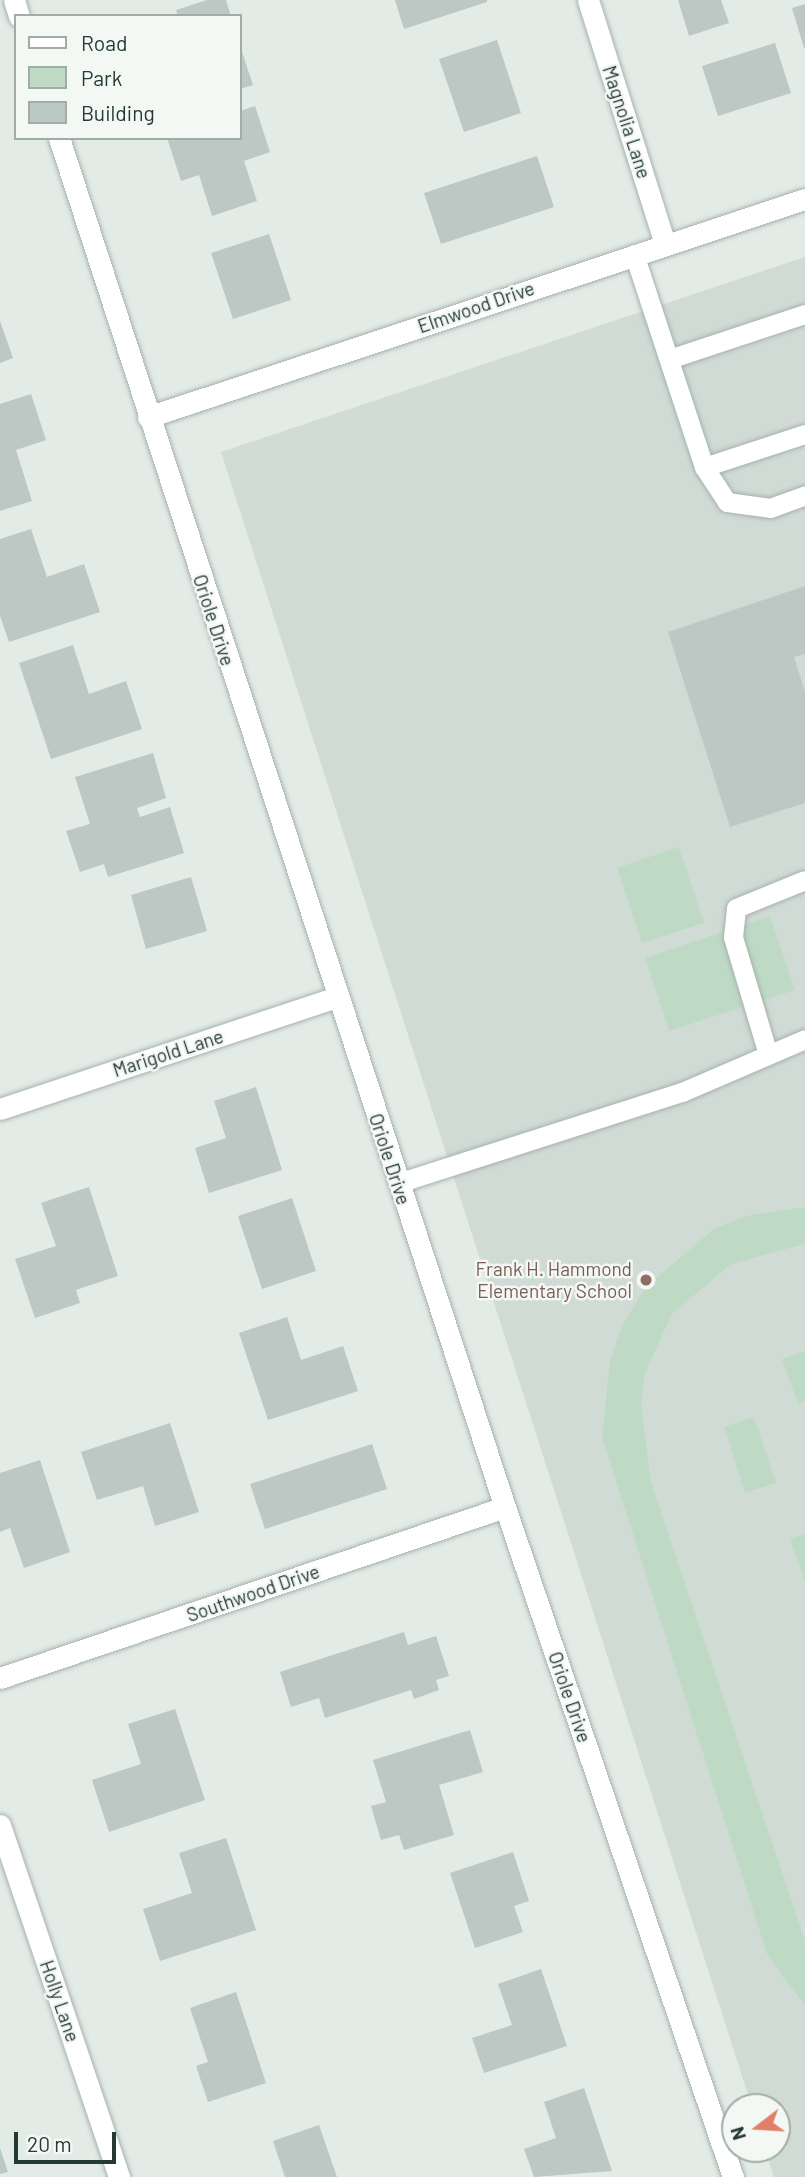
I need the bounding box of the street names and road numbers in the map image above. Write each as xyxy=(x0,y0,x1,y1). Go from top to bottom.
street label: Magnolia Lane xyxy=(598,63,656,181)
street label: Elmwood Drive xyxy=(415,276,537,338)
street label: Oriole Drive xyxy=(189,572,239,668)
street label: Marigold Lane xyxy=(110,1024,226,1082)
street label: Oriole Drive xyxy=(365,1111,415,1207)
street label: Southwood Drive xyxy=(183,1560,323,1626)
street label: Oriole Drive xyxy=(544,1649,596,1745)
street label: Holly Lane xyxy=(35,1957,85,2045)

